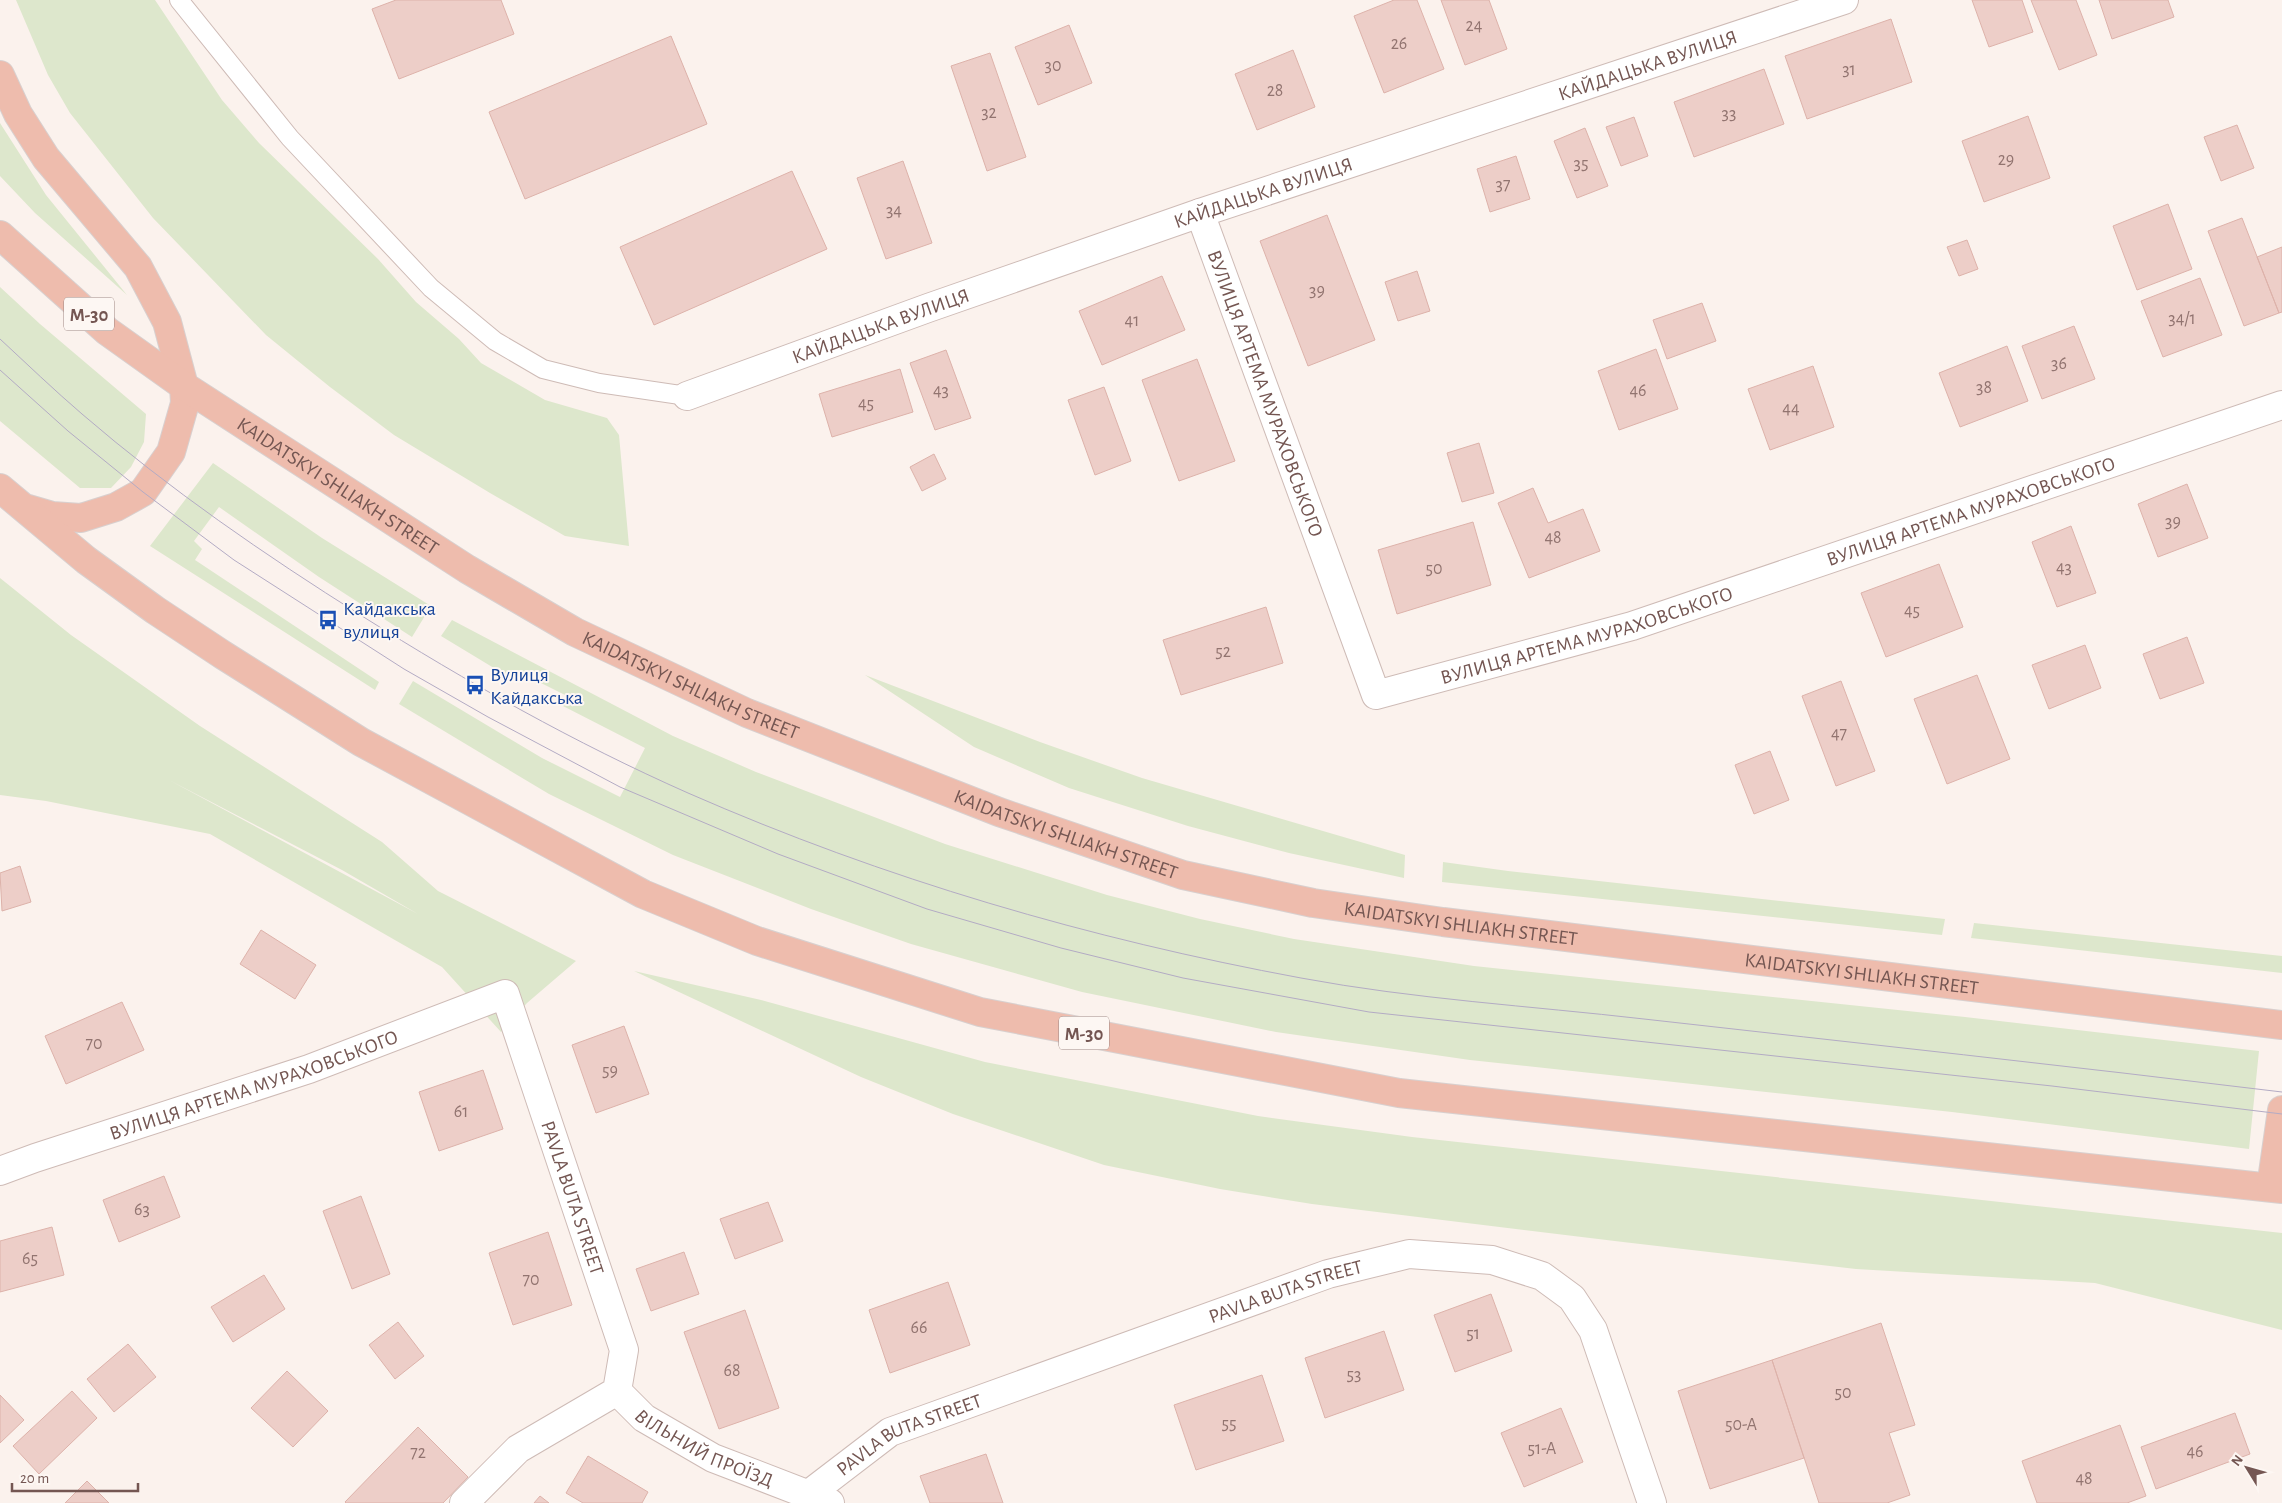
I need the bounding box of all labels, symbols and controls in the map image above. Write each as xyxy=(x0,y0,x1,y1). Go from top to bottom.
house number: 24 xyxy=(1466,17,1483,35)
street label: КАЙДАЦЬКА ВУЛИЦЯ xyxy=(1556,27,1740,105)
house number: 26 xyxy=(1391,35,1407,53)
house number: 30 xyxy=(1045,57,1061,75)
house number: 31 xyxy=(1842,61,1856,79)
house number: 28 xyxy=(1267,82,1283,100)
house number: 32 xyxy=(981,104,997,122)
house number: 33 xyxy=(1722,105,1736,123)
house number: 29 xyxy=(1998,151,2014,169)
street label: КАЙДАЦЬКА ВУЛИЦЯ xyxy=(1171,154,1355,232)
house number: 35 xyxy=(1574,155,1588,173)
house number: 37 xyxy=(1496,176,1510,194)
house number: 34 xyxy=(886,202,902,220)
street label: ВУЛИЦЯ АРТЕМА МУРАХОВСЬКОГО xyxy=(1203,248,1326,540)
house number: 39 xyxy=(1309,282,1325,300)
street label: КАЙДАЦЬКА ВУЛИЦЯ xyxy=(790,285,972,368)
road number: М-30 xyxy=(64,298,114,330)
house number: 34/1 xyxy=(2168,310,2196,328)
house number: 41 xyxy=(1125,312,1139,330)
house number: 36 xyxy=(2051,355,2067,373)
house number: 38 xyxy=(1976,379,1992,397)
house number: 43 xyxy=(933,382,949,400)
house number: 46 xyxy=(1629,382,1647,400)
house number: 45 xyxy=(858,395,874,413)
house number: 44 xyxy=(1782,400,1800,418)
street label: KAIDATSKYI SHLIAKH STREET xyxy=(233,414,442,559)
street label: ВУЛИЦЯ АРТЕМА МУРАХОВСЬКОГО xyxy=(1824,453,2118,570)
house number: 39 xyxy=(2165,513,2181,531)
house number: 48 xyxy=(1544,529,1562,547)
house number: 43 xyxy=(2056,559,2072,577)
house number: 50 xyxy=(1425,560,1443,578)
street label: ВУЛИЦЯ АРТЕМА МУРАХОВСЬКОГО xyxy=(1438,583,1736,688)
place label: Кайдакська вулиця xyxy=(343,599,436,642)
house number: 45 xyxy=(1904,602,1920,620)
bus stop icon: Кайдакська вулиця xyxy=(317,609,339,631)
street label: KAIDATSKYI SHLIAKH STREET xyxy=(579,628,802,744)
house number: 52 xyxy=(1215,643,1231,661)
place label: Вулиця Кайдакська xyxy=(490,665,583,708)
bus stop icon: Вулиця Кайдакська xyxy=(464,674,486,696)
house number: 47 xyxy=(1831,725,1847,743)
street label: KAIDATSKYI SHLIAKH STREET xyxy=(951,786,1180,884)
street label: KAIDATSKYI SHLIAKH STREET xyxy=(1343,899,1579,949)
street label: KAIDATSKYI SHLIAKH STREET xyxy=(1743,950,1980,999)
road number: М-30 xyxy=(1059,1016,1109,1050)
street label: ВУЛИЦЯ АРТЕМА МУРАХОВСЬКОГО xyxy=(107,1027,401,1144)
house number: 70 xyxy=(85,1035,103,1053)
house number: 59 xyxy=(602,1062,618,1080)
house number: 61 xyxy=(454,1103,468,1121)
street label: PAVLA BUTA STREET xyxy=(537,1118,607,1278)
house number: 63 xyxy=(134,1201,150,1219)
house number: 65 xyxy=(22,1250,38,1268)
street label: PAVLA BUTA STREET xyxy=(1206,1257,1365,1327)
house number: 70 xyxy=(522,1271,540,1289)
house number: 66 xyxy=(911,1319,927,1337)
house number: 51 xyxy=(1466,1325,1480,1343)
house number: 68 xyxy=(724,1362,741,1380)
house number: 53 xyxy=(1347,1366,1361,1384)
house number: 50 xyxy=(1834,1384,1852,1402)
street label: PAVLA BUTA STREET xyxy=(833,1391,985,1480)
street label: ВІЛЬНИЙ ПРОЇЗД xyxy=(630,1406,776,1491)
house number: 55 xyxy=(1221,1415,1237,1433)
house number: 50-А xyxy=(1725,1416,1758,1434)
house number: 51-А xyxy=(1528,1440,1557,1458)
house number: 46 xyxy=(2186,1443,2204,1461)
north arrow xyxy=(2222,1443,2272,1493)
house number: 72 xyxy=(410,1444,426,1462)
text: N xyxy=(2229,1453,2246,1469)
scale bar xyxy=(12,1460,139,1492)
house number: 48 xyxy=(2075,1470,2093,1488)
text: 20 m xyxy=(20,1471,49,1486)

